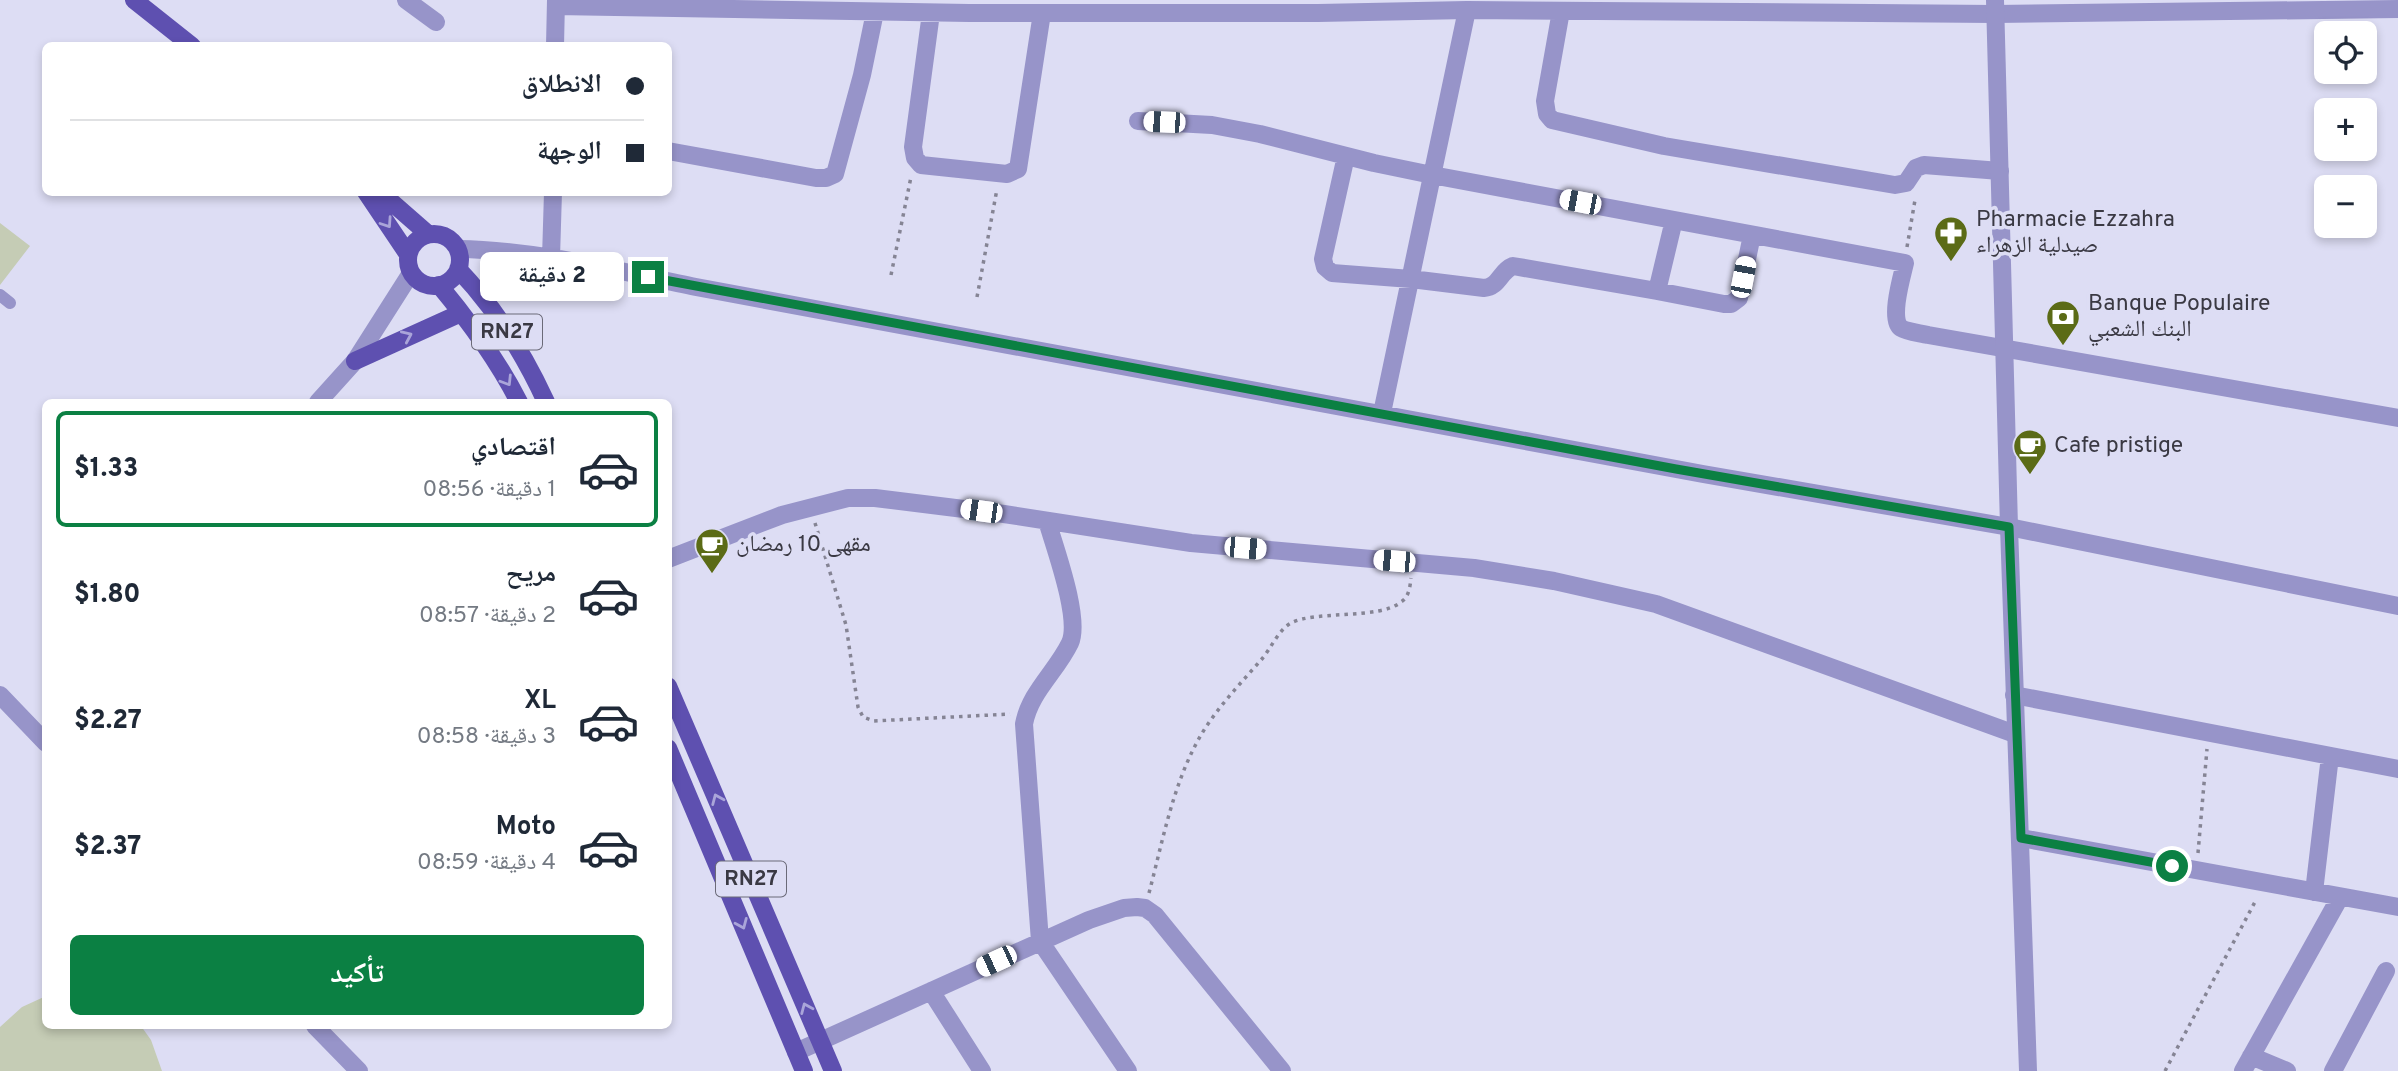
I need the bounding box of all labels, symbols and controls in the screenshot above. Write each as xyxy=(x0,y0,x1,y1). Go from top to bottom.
map controls xyxy=(2314,21,2377,238)
button: locate xyxy=(2314,21,2377,84)
text: الانطلاق xyxy=(522,69,602,102)
button: + xyxy=(2314,98,2377,161)
car xyxy=(1143,111,1186,133)
text: الوجهة xyxy=(537,136,602,169)
button: − xyxy=(2314,175,2377,238)
car xyxy=(1558,188,1603,216)
place label: Pharmacie Ezzahra صيدلية الزهراء xyxy=(1976,206,2175,261)
pharmacy icon: Pharmacie Ezzahra صيدلية الزهراء xyxy=(1932,214,1970,263)
one-way arrow xyxy=(378,215,391,228)
callout: 2 دقيقة xyxy=(480,252,624,302)
car xyxy=(1729,254,1758,300)
route end xyxy=(632,261,664,293)
text: 2 دقيقة xyxy=(518,262,586,291)
place label: Banque Populaire البنك الشعبي xyxy=(2088,290,2270,346)
bank icon: Banque Populaire البنك الشعبي xyxy=(2044,298,2082,347)
road number: RN27 xyxy=(472,314,542,350)
one-way arrow xyxy=(400,330,412,344)
one-way arrow xyxy=(498,373,511,386)
cafe icon: Cafe pristige xyxy=(2011,427,2049,476)
text: اقتصادي xyxy=(471,432,556,465)
place label: Cafe pristige xyxy=(2054,432,2183,461)
icon: car xyxy=(577,438,640,501)
text: $1.33 xyxy=(74,453,138,486)
text: 1 دقيقة · 08:56 xyxy=(422,476,556,505)
car xyxy=(959,498,1004,524)
cafe icon: مقهى 10 رمضان xyxy=(693,526,731,575)
place label: مقهى 10 رمضان xyxy=(736,531,871,560)
car xyxy=(1224,536,1267,560)
car xyxy=(1373,549,1416,573)
text: مريح xyxy=(506,558,556,591)
icon: car xyxy=(577,564,640,627)
text: $1.80 xyxy=(74,579,140,612)
text: 2 دقيقة · 08:57 xyxy=(419,602,556,631)
text: XL xyxy=(524,685,556,718)
icon: car xyxy=(577,690,640,753)
text: $2.27 xyxy=(74,705,142,738)
text: 3 دقيقة · 08:58 xyxy=(417,723,556,752)
one-way arrow xyxy=(711,794,725,806)
text: Moto xyxy=(496,811,556,844)
icon: car xyxy=(577,816,640,879)
text: $2.37 xyxy=(74,831,141,864)
text: 4 دقيقة · 08:59 xyxy=(417,849,556,878)
route start xyxy=(2156,850,2188,882)
road number: RN27 xyxy=(716,862,786,896)
one-way arrow xyxy=(734,917,748,929)
button: تأكيد xyxy=(70,935,644,1015)
car xyxy=(973,943,1020,979)
one-way arrow xyxy=(801,1003,815,1015)

